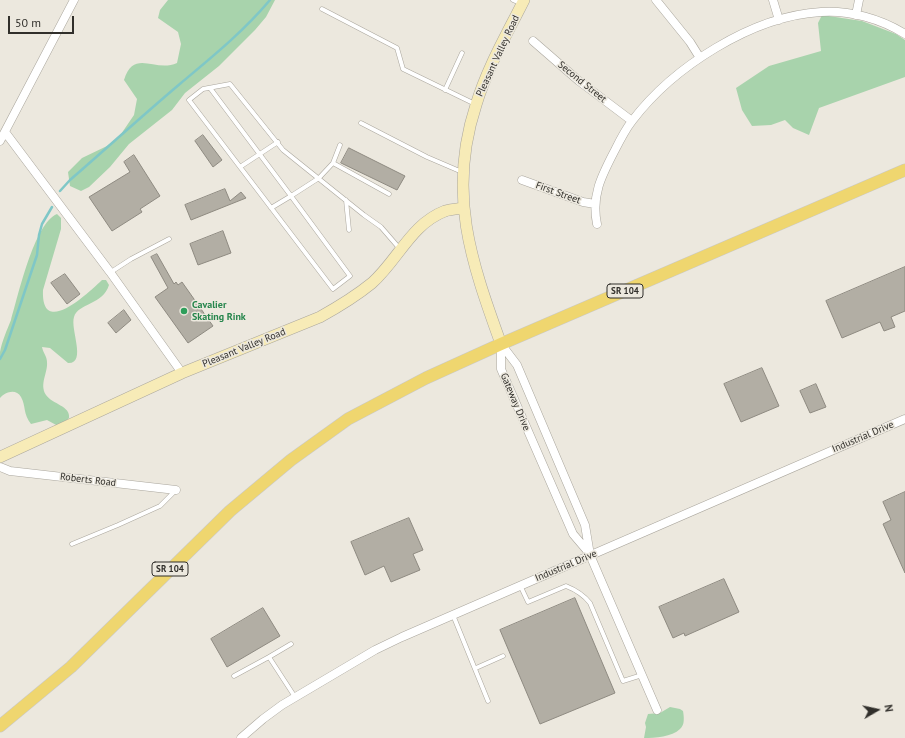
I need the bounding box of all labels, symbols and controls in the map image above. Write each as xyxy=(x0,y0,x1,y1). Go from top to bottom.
scale bar xyxy=(10,8,76,34)
street label: Pleasant Valley Road xyxy=(474,13,522,99)
text: 50 m xyxy=(15,15,41,30)
street label: Second Street xyxy=(555,59,609,105)
street label: First Street xyxy=(534,179,582,207)
road number: SR 104 xyxy=(607,284,643,298)
place label: Cavalier Skating Rink xyxy=(192,299,246,322)
marker: Cavalier Skating Rink xyxy=(179,306,189,316)
street label: Pleasant Valley Road xyxy=(201,326,287,370)
street label: Gateway Drive xyxy=(497,371,533,433)
street label: Industrial Drive xyxy=(830,419,896,455)
street label: Roberts Road xyxy=(59,471,117,489)
street label: Industrial Drive xyxy=(533,548,599,584)
road number: SR 104 xyxy=(152,562,188,576)
north arrow xyxy=(857,690,897,730)
text: N xyxy=(881,703,896,713)

